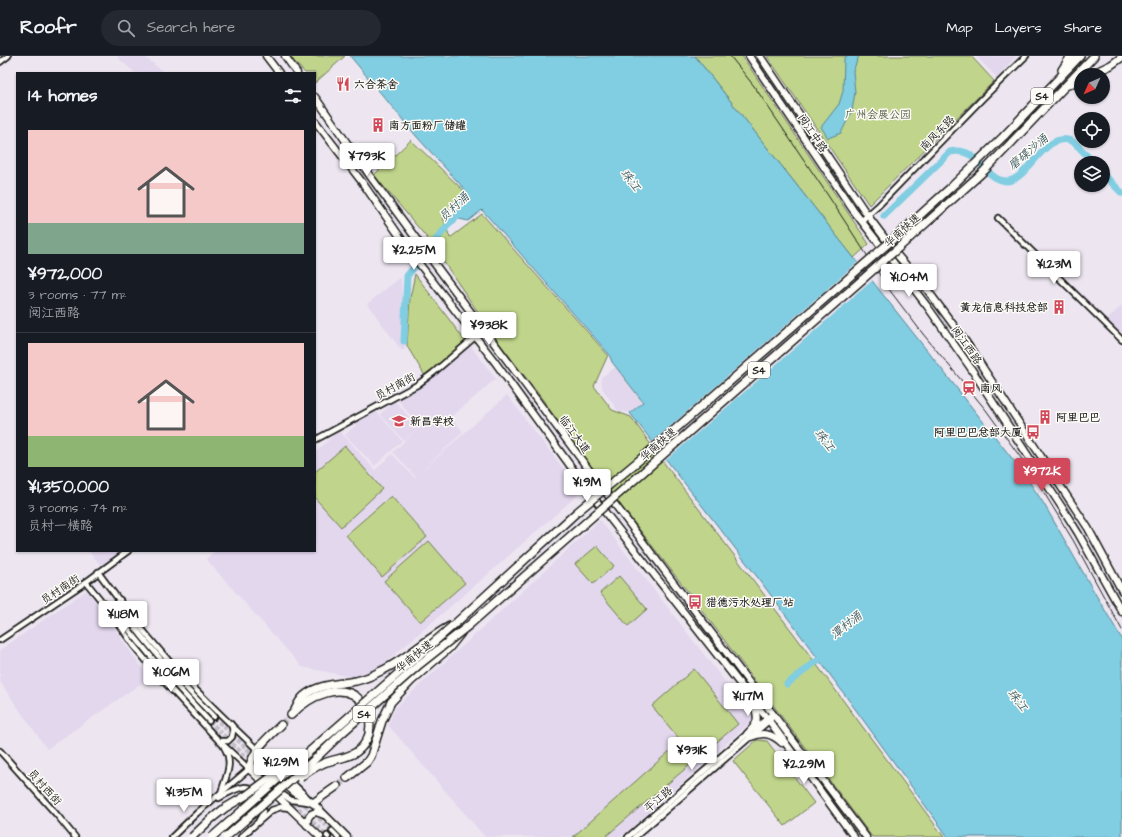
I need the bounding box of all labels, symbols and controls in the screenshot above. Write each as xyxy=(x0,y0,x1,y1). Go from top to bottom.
search box xyxy=(101,10,381,46)
text: Roofr xyxy=(20,14,77,41)
icon: search xyxy=(115,17,137,39)
text: Search here xyxy=(147,17,235,38)
text: Map xyxy=(946,18,973,38)
text: Layers xyxy=(995,18,1042,38)
text: Share xyxy=(1064,18,1102,38)
north arrow xyxy=(1074,68,1110,104)
map controls xyxy=(1074,68,1110,192)
restaurant icon: 六合茶舍 xyxy=(335,76,351,92)
place label: 六合茶舍 xyxy=(354,77,398,92)
text: 14 homes xyxy=(28,84,98,108)
icon: filters xyxy=(282,85,304,107)
road number: S4 xyxy=(1031,88,1053,104)
park label: 广州会展公园 xyxy=(845,107,911,122)
street label: 阅江中路 xyxy=(794,111,831,156)
street label: 南风东路 xyxy=(917,112,958,154)
button: locate xyxy=(1074,112,1110,148)
building icon: 南方面粉厂储罐 xyxy=(370,117,386,133)
place label: 南方面粉厂储罐 xyxy=(389,118,466,133)
water label: 磨碟沙涌 xyxy=(1004,130,1053,174)
pin: ¥793K xyxy=(339,143,395,177)
text: ¥793K xyxy=(349,147,385,165)
icon: home xyxy=(130,156,202,228)
button: layers xyxy=(1074,156,1110,192)
water label: 珠江 xyxy=(617,166,645,196)
water label: 员村涌 xyxy=(435,188,474,226)
street label: 华南快速 xyxy=(881,210,924,251)
pin: ¥2.25M xyxy=(381,237,447,271)
text: ¥2.25M xyxy=(392,241,436,259)
pin: ¥1.23M xyxy=(1021,251,1087,285)
text: ¥1.23M xyxy=(1036,255,1072,273)
text: ¥972,000 xyxy=(28,262,102,286)
pin: ¥1.04M xyxy=(876,264,942,298)
text: ¥1.04M xyxy=(890,268,928,286)
text: 3 rooms · 77 m² xyxy=(28,286,127,304)
building icon: 黄龙信息科技总部 xyxy=(1051,299,1067,315)
place label: 黄龙信息科技总部 xyxy=(960,300,1048,315)
text: 阅江西路 xyxy=(28,304,80,322)
pin: ¥938K xyxy=(461,312,517,346)
text: ¥938K xyxy=(470,316,508,334)
street label: 阅江西路 xyxy=(948,323,985,368)
road number: S4 xyxy=(748,362,770,378)
icon: home xyxy=(130,369,202,441)
street label: 员村南街 xyxy=(372,369,419,404)
station icon: 南风 xyxy=(961,380,977,396)
place label: 南风 xyxy=(980,381,1002,396)
building icon: 阿里巴巴 xyxy=(1037,409,1053,425)
place label: 阿里巴巴 xyxy=(1056,410,1100,425)
street label: 临江大道 xyxy=(556,412,594,457)
school or university icon: 新昌学校 xyxy=(391,413,407,429)
place label: 新昌学校 xyxy=(410,414,454,429)
street label: 华南快速 xyxy=(637,424,680,464)
bus stop icon: 阿里巴巴总部大厦 xyxy=(1025,424,1041,440)
place label: 阿里巴巴总部大厦 xyxy=(934,425,1022,440)
water label: 珠江 xyxy=(811,426,839,456)
pin: ¥972K xyxy=(1014,458,1070,492)
text: ¥972K xyxy=(1023,462,1061,480)
pin: ¥1.9M xyxy=(559,469,615,503)
text: ¥1.9M xyxy=(573,473,601,491)
text: ¥1,350,000 xyxy=(28,475,109,499)
text: 3 rooms · 74 m² xyxy=(28,499,128,517)
text: 员村一横路 xyxy=(28,517,93,535)
street label: 员村南街 xyxy=(38,570,84,608)
bus stop icon: 猎德污水处理厂站 xyxy=(687,594,703,610)
place label: 猎德污水处理厂站 xyxy=(706,595,794,610)
pin: ¥1.18M xyxy=(90,601,156,635)
text: ¥1.18M xyxy=(107,605,139,623)
water label: 潭村涌 xyxy=(827,607,867,643)
street label: 华南快速 xyxy=(392,637,436,676)
pin: ¥1.06M xyxy=(138,659,204,693)
text: ¥1.06M xyxy=(152,663,190,681)
pin: ¥1.17M xyxy=(715,683,781,717)
water label: 珠江 xyxy=(1004,686,1032,716)
text: ¥1.17M xyxy=(733,687,763,705)
road number: S4 xyxy=(353,706,375,722)
pin: ¥931K xyxy=(664,737,720,771)
text: ¥931K xyxy=(677,741,707,759)
pin: ¥1.29M xyxy=(248,749,314,783)
pin: ¥2.29M xyxy=(771,751,837,785)
text: ¥1.29M xyxy=(263,753,299,771)
text: ¥2.29M xyxy=(783,755,825,773)
street label: 员村西街 xyxy=(24,766,66,809)
pin: ¥1.35M xyxy=(151,779,217,813)
text: ¥1.35M xyxy=(165,783,203,801)
street label: 平江路 xyxy=(641,783,676,816)

